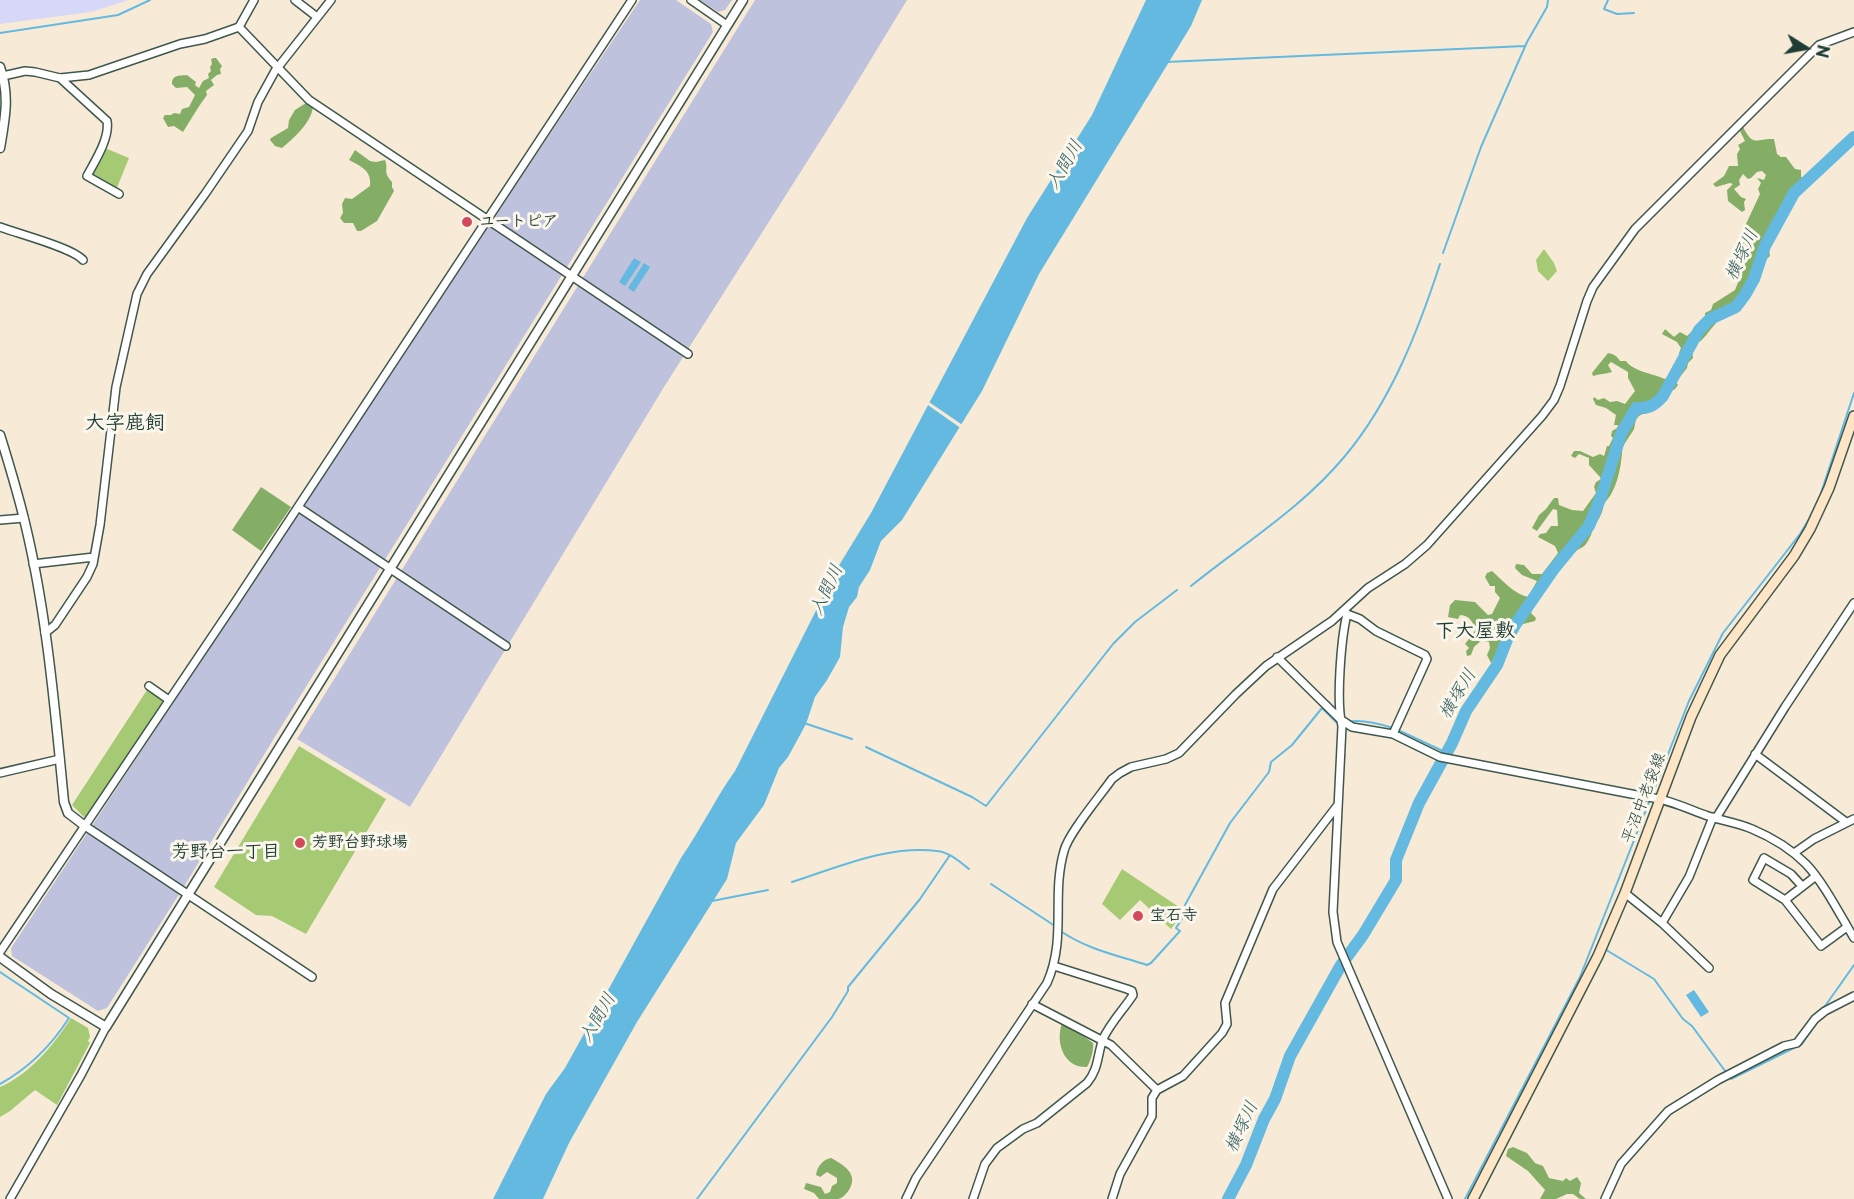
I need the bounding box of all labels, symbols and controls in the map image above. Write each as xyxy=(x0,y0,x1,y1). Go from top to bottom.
north arrow xyxy=(1776,18,1836,78)
text: N xyxy=(1811,43,1837,60)
water label: 入間川 xyxy=(1042,136,1088,194)
place label: ユートピア xyxy=(479,212,558,232)
marker: ユートピア xyxy=(460,215,474,229)
water label: 横塚川 xyxy=(1721,226,1763,284)
district label: 大字鹿飼 xyxy=(85,411,165,435)
water label: 入間川 xyxy=(806,561,848,619)
district label: 下大屋敷 xyxy=(1435,619,1515,643)
water label: 横塚川 xyxy=(1435,665,1481,723)
street label: 平沼中老袋線 xyxy=(1618,750,1670,846)
place label: 芳野台野球場 xyxy=(312,833,408,853)
marker: 芳野台野球場 xyxy=(293,836,307,850)
district label: 芳野台一丁目 xyxy=(172,841,280,863)
place label: 宝石寺 xyxy=(1150,906,1198,926)
marker: 宝石寺 xyxy=(1131,909,1145,923)
water label: 入間川 xyxy=(575,989,621,1047)
water label: 横塚川 xyxy=(1221,1098,1263,1156)

